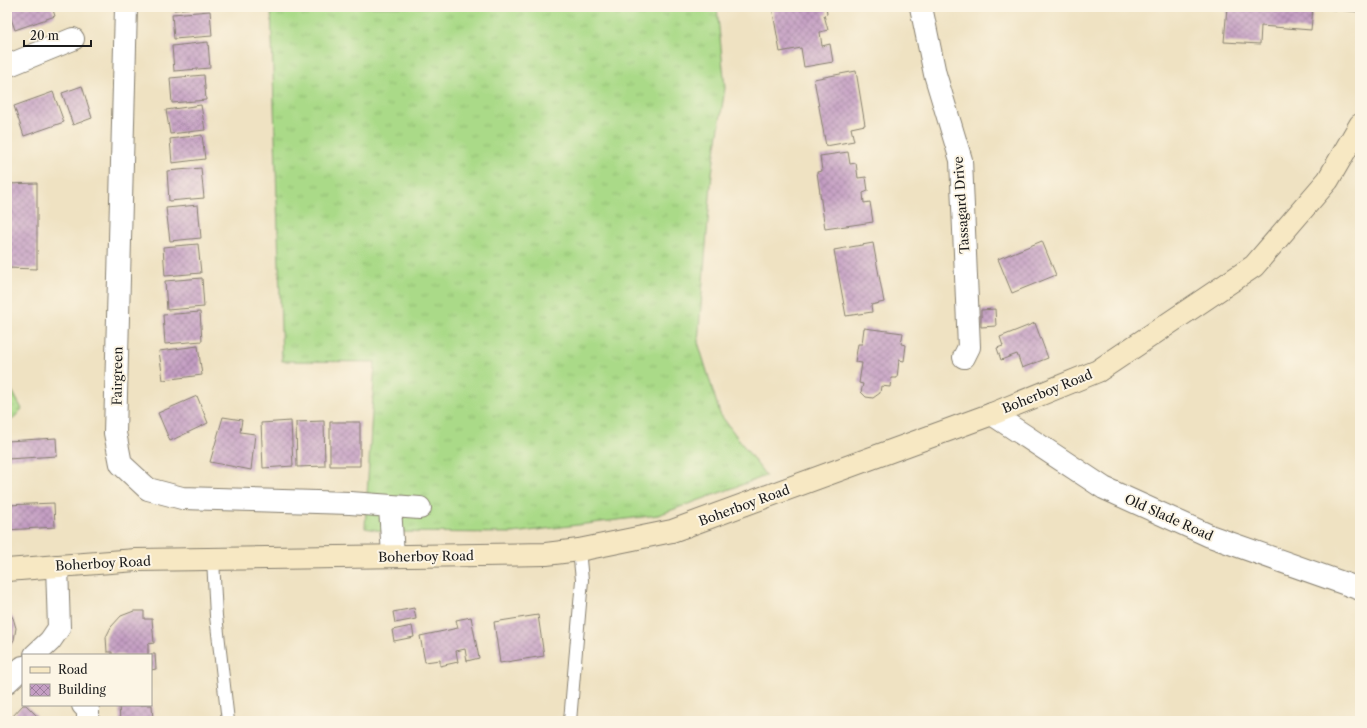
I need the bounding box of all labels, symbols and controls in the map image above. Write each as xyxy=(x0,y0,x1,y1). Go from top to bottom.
scale bar xyxy=(24,22,91,48)
text: 20 m xyxy=(30,28,59,43)
street label: Tassagard Drive xyxy=(950,156,972,254)
street label: Fairgreen xyxy=(108,346,126,406)
street label: Boherboy Road xyxy=(1000,366,1094,416)
street label: Boherboy Road xyxy=(696,481,792,529)
street label: Old Slade Road xyxy=(1122,490,1216,544)
street label: Boherboy Road xyxy=(378,547,474,565)
street label: Boherboy Road xyxy=(55,552,151,573)
legend xyxy=(22,654,152,706)
text: Road xyxy=(58,662,88,677)
text: Building xyxy=(58,682,106,697)

